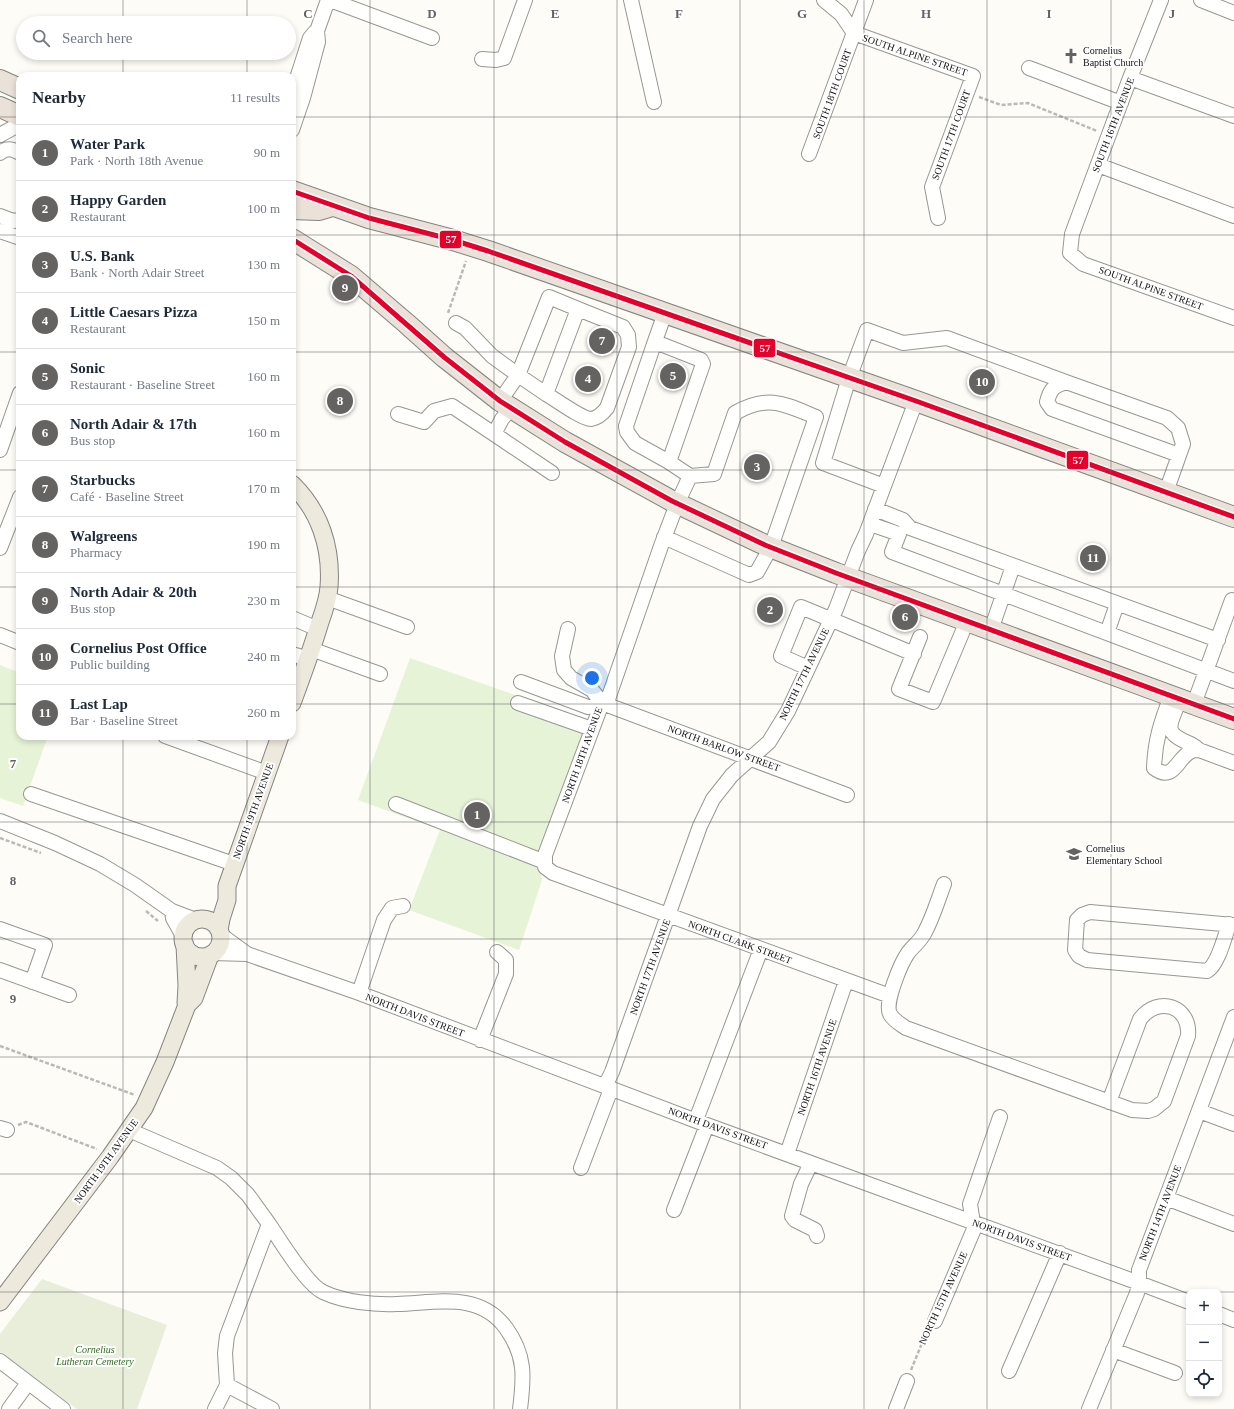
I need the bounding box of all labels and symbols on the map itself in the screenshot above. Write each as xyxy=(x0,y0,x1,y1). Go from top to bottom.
text: C xyxy=(303,6,313,21)
text: D xyxy=(427,6,437,21)
text: E xyxy=(551,6,559,21)
text: F xyxy=(675,6,683,21)
text: G xyxy=(797,6,807,21)
text: H xyxy=(921,6,931,21)
text: I xyxy=(1046,6,1052,21)
text: J xyxy=(1169,6,1176,21)
street label: SOUTH ALPINE STREET xyxy=(861,32,969,78)
place label: Cornelius Baptist Church xyxy=(1083,45,1143,68)
street label: SOUTH 18TH COURT xyxy=(811,47,853,141)
church icon: Cornelius Baptist Church xyxy=(1062,47,1080,65)
street label: SOUTH 16TH AVENUE xyxy=(1090,76,1136,174)
street label: SOUTH 17TH COURT xyxy=(930,88,972,182)
line badge: 57 xyxy=(439,230,462,249)
text: 57 xyxy=(446,233,457,245)
street label: SOUTH ALPINE STREET xyxy=(1097,264,1205,312)
pin: 9 xyxy=(332,273,358,303)
pin: 7 xyxy=(589,326,615,356)
line badge: 57 xyxy=(753,338,776,358)
text: 57 xyxy=(760,342,771,354)
pin: 5 xyxy=(660,361,686,391)
pin: 4 xyxy=(575,364,601,394)
pin: 10 xyxy=(969,367,995,397)
pin: 8 xyxy=(327,386,353,416)
line badge: 57 xyxy=(1066,450,1089,470)
pin: 3 xyxy=(744,452,770,482)
text: 57 xyxy=(1073,454,1084,466)
pin: 11 xyxy=(1080,543,1106,573)
pin: 2 xyxy=(757,595,783,625)
pin: 6 xyxy=(892,602,918,632)
street label: NORTH 17TH AVENUE xyxy=(777,626,831,722)
your location xyxy=(582,668,602,688)
street label: NORTH 18TH AVENUE xyxy=(559,705,605,805)
street label: NORTH BARLOW STREET xyxy=(666,723,782,773)
text: 7 xyxy=(10,756,17,771)
street label: NORTH 19TH AVENUE xyxy=(230,761,276,861)
pin: 1 xyxy=(464,800,490,830)
place label: Cornelius Elementary School xyxy=(1086,843,1163,866)
school or university icon: Cornelius Elementary School xyxy=(1065,845,1083,863)
text: 8 xyxy=(10,873,17,888)
street label: NORTH 17TH AVENUE xyxy=(627,917,673,1017)
street label: NORTH CLARK STREET xyxy=(687,918,793,966)
text: 9 xyxy=(10,991,17,1006)
street label: NORTH DAVIS STREET xyxy=(364,991,466,1039)
street label: NORTH 16TH AVENUE xyxy=(795,1017,839,1117)
street label: NORTH DAVIS STREET xyxy=(667,1105,769,1151)
street label: NORTH 19TH AVENUE xyxy=(72,1117,140,1205)
street label: NORTH 14TH AVENUE xyxy=(1137,1164,1183,1262)
street label: NORTH DAVIS STREET xyxy=(971,1217,1073,1263)
street label: NORTH 15TH AVENUE xyxy=(917,1250,969,1346)
park label: Cornelius Lutheran Cemetery xyxy=(55,1344,134,1367)

